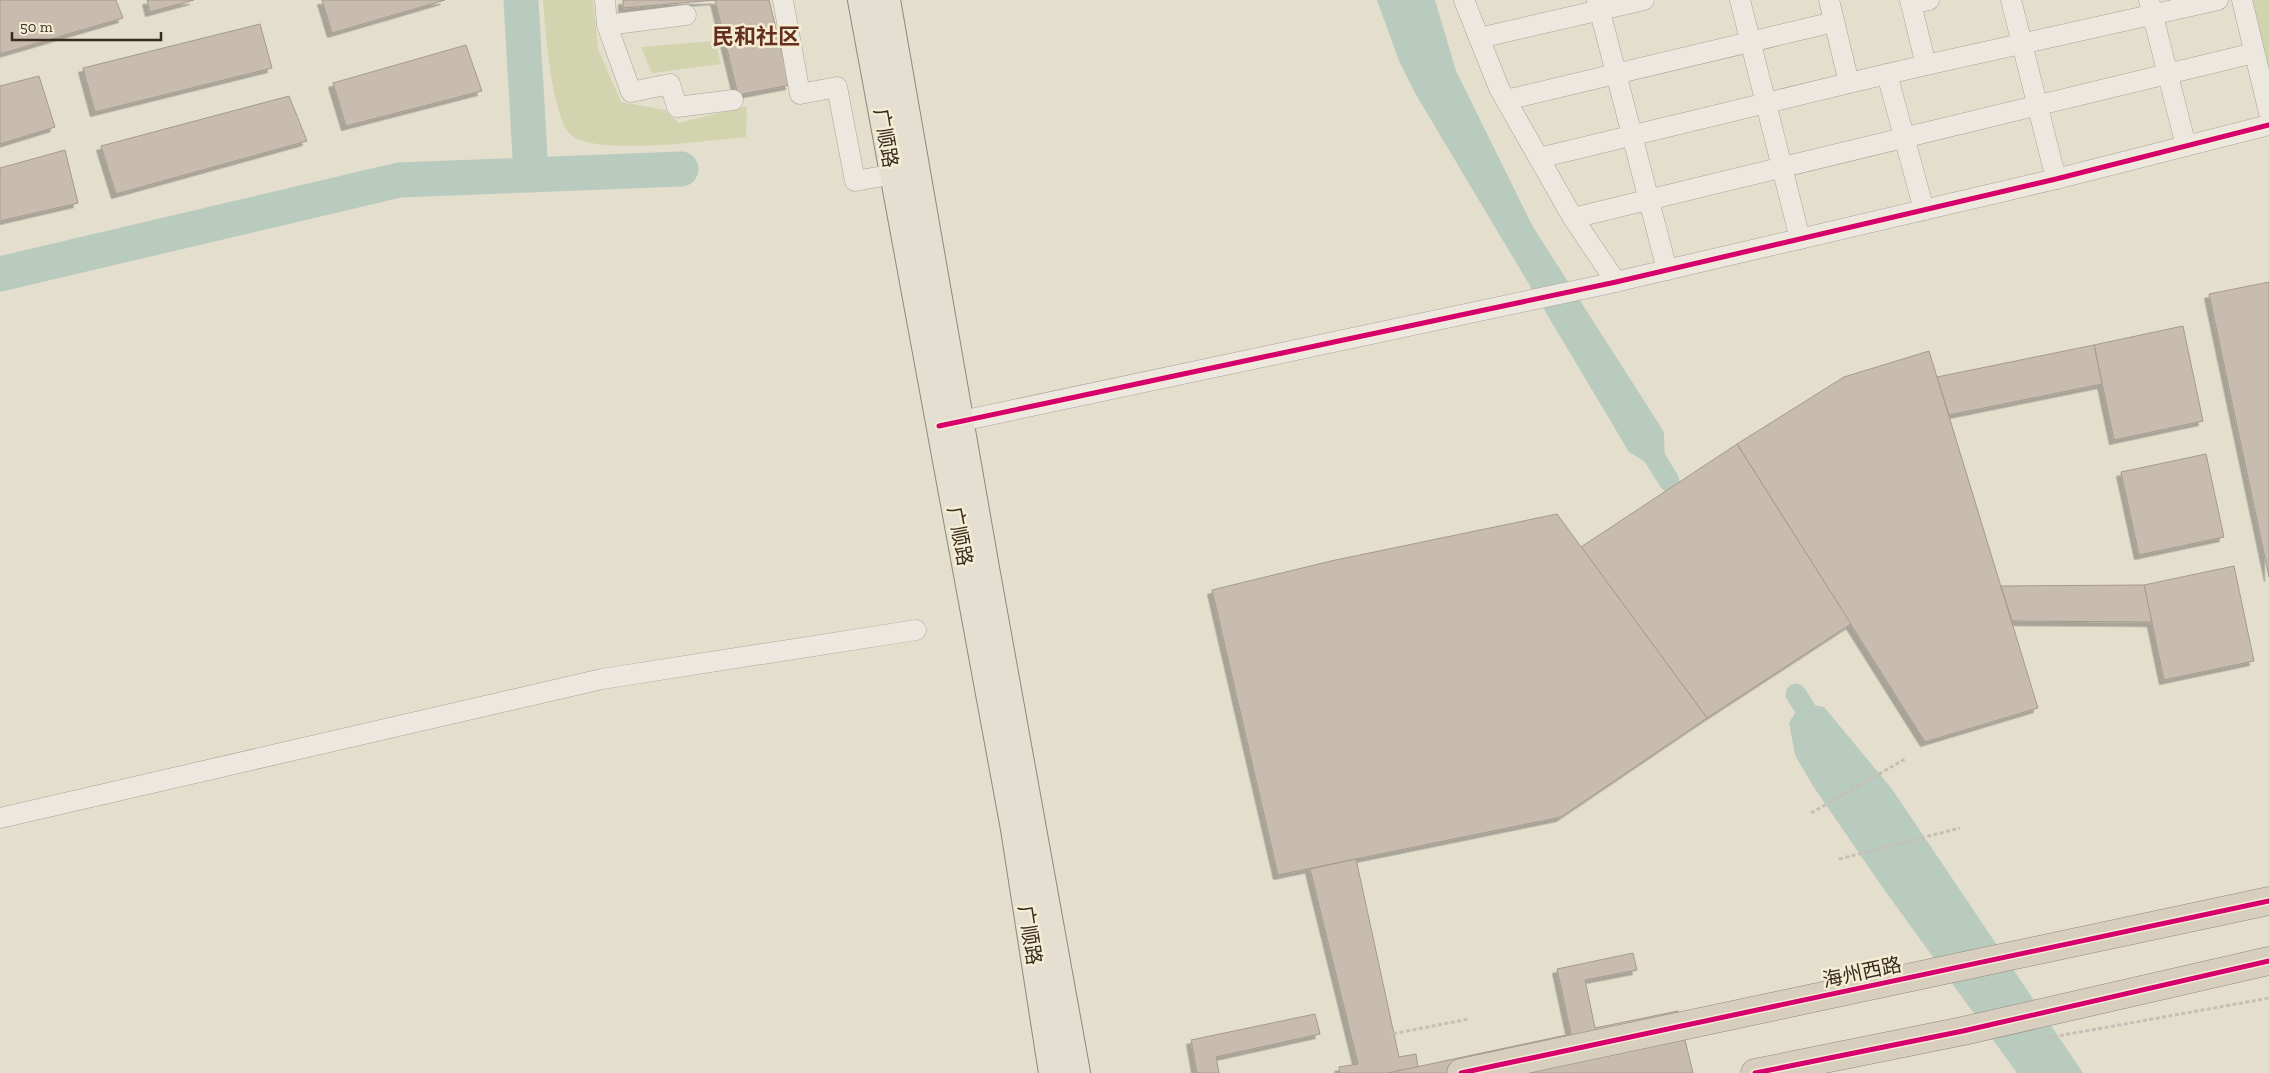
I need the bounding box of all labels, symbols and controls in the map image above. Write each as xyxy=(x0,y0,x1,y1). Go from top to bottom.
scale bar xyxy=(12,10,161,42)
text: 50 m xyxy=(20,18,53,36)
district label: 民和社区 xyxy=(712,23,800,50)
street label: 广顺路 xyxy=(869,106,903,170)
street label: 广顺路 xyxy=(942,504,978,568)
street label: 广顺路 xyxy=(1013,903,1047,967)
street label: 海州西路 xyxy=(1820,952,1904,992)

